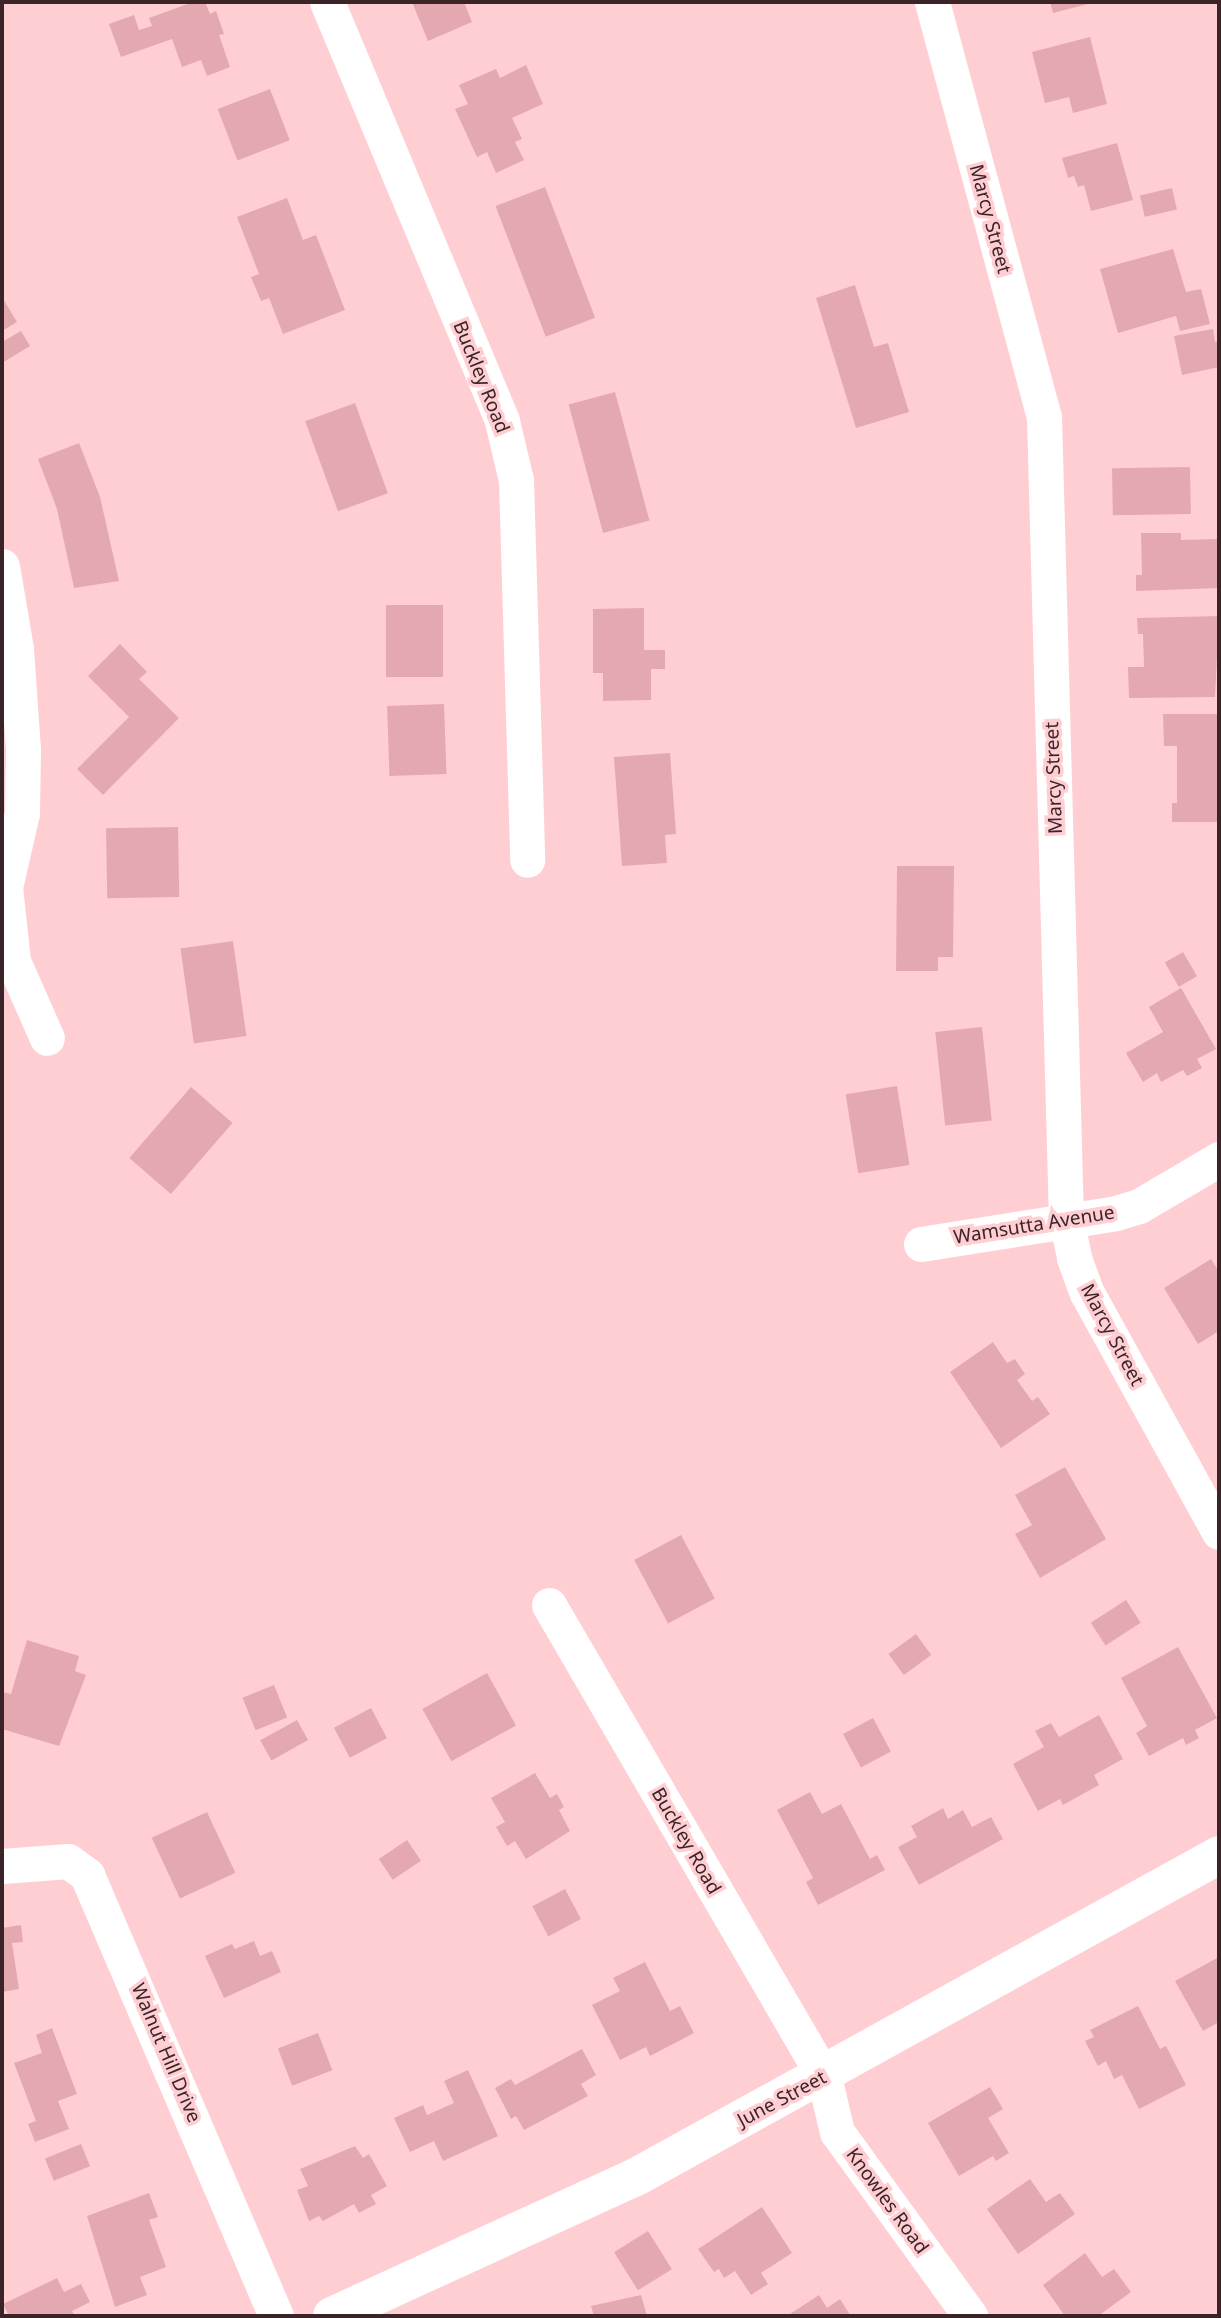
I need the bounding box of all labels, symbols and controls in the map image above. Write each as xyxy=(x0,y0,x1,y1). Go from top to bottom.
street label: Marcy Street xyxy=(964,162,1016,276)
street label: Buckley Road xyxy=(448,318,514,436)
street label: Marcy Street xyxy=(1041,722,1067,834)
street label: Wamsutta Avenue xyxy=(952,1201,1116,1249)
street label: Marcy Street xyxy=(1076,1280,1148,1390)
street label: Buckley Road xyxy=(646,1784,726,1898)
street label: Walnut Hill Drive xyxy=(126,1980,206,2126)
street label: June Street xyxy=(734,2066,830,2132)
street label: Knowles Road xyxy=(841,2144,933,2258)

